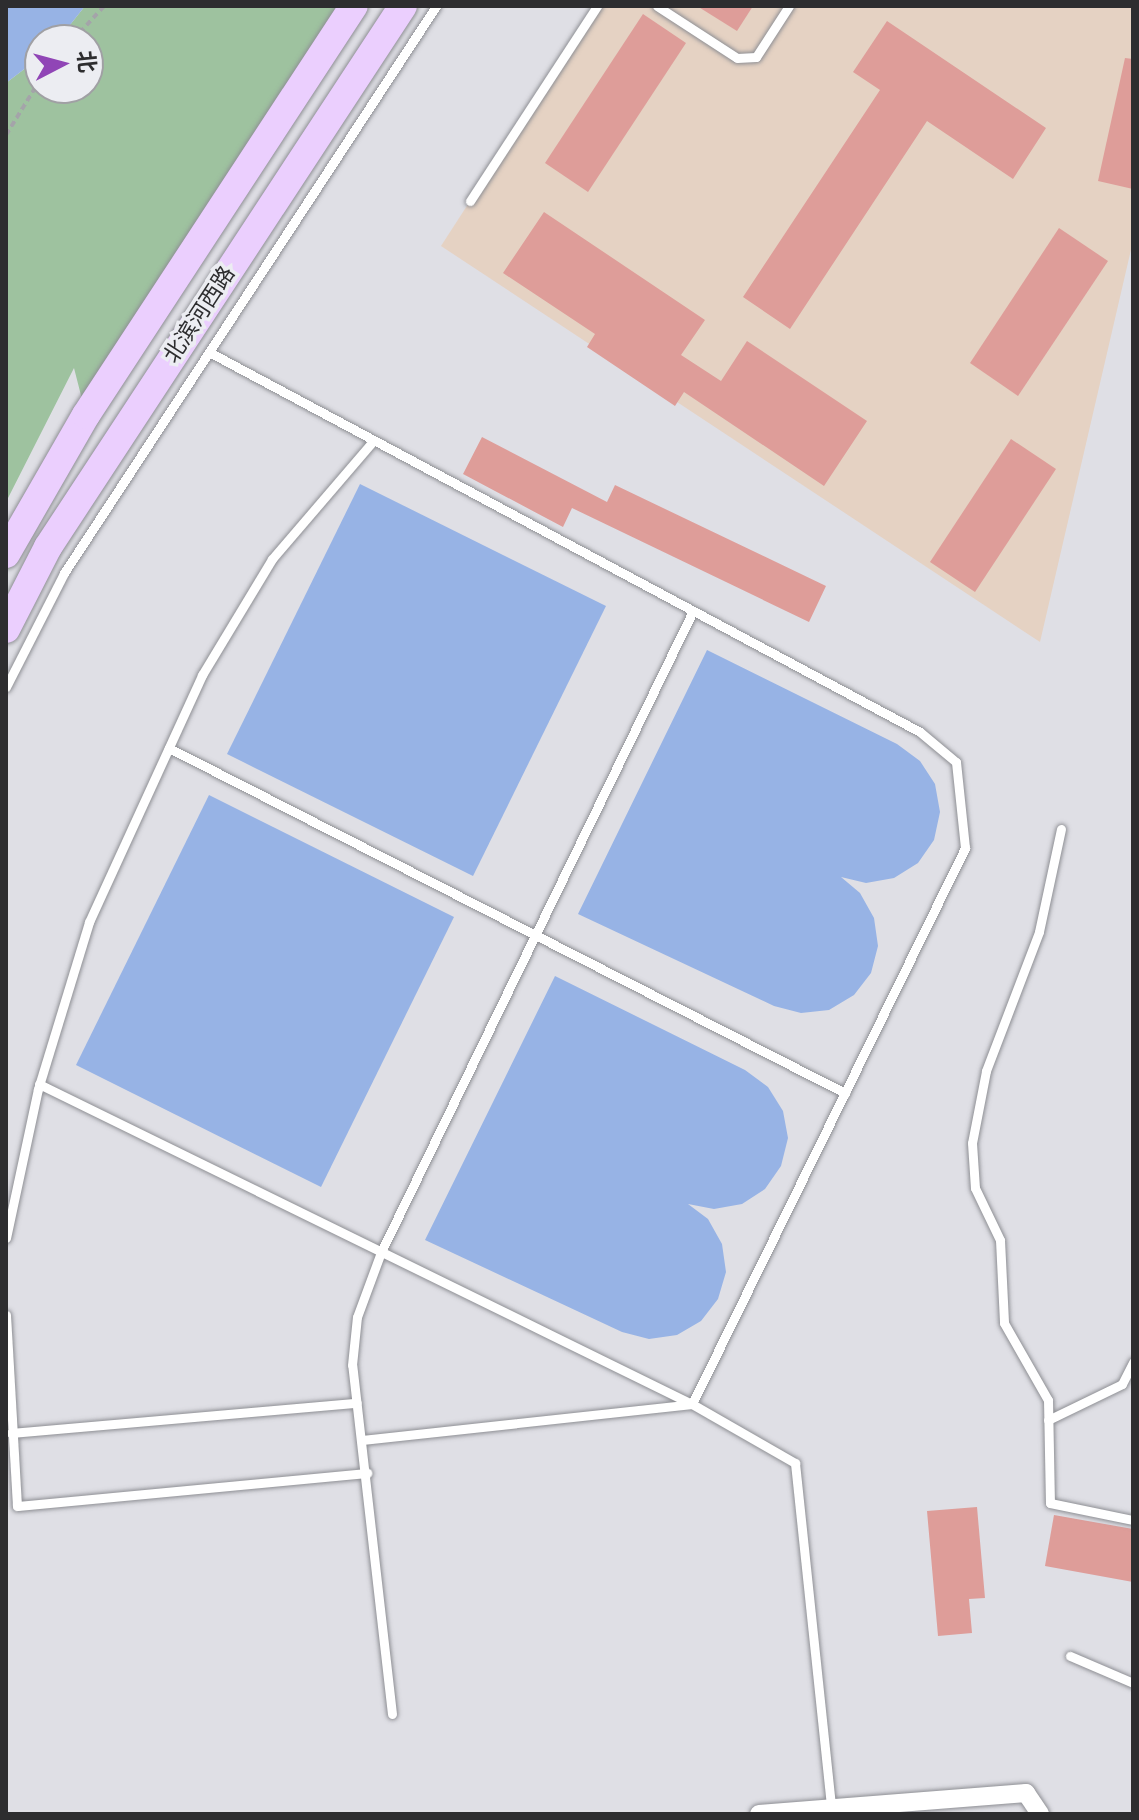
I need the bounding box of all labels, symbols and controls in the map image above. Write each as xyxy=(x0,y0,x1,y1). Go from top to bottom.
north arrow xyxy=(24,24,104,104)
text: 北 xyxy=(74,50,98,74)
street label: 北滨河西路 xyxy=(159,262,241,368)

